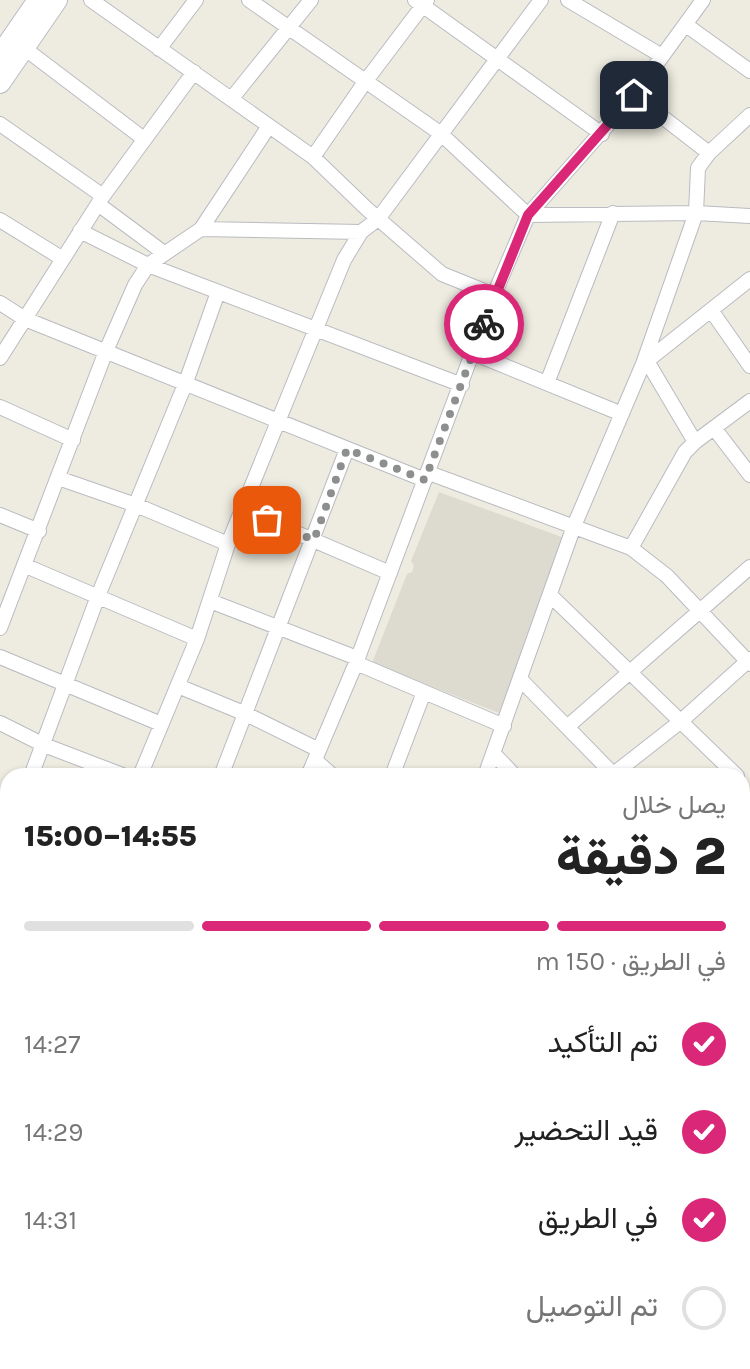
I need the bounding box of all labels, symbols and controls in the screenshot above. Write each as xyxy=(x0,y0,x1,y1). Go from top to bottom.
pin xyxy=(600,61,668,129)
icon: home xyxy=(612,73,656,117)
courier xyxy=(444,284,524,364)
icon: bike xyxy=(462,302,506,346)
pin xyxy=(233,486,301,554)
icon: bag xyxy=(245,498,289,542)
text: يصل خلال xyxy=(622,789,726,820)
text: 14:55–15:00 xyxy=(24,818,197,854)
text: 2 دقيقة xyxy=(556,826,726,887)
text: في الطريق · 150 m xyxy=(536,946,726,977)
icon: check xyxy=(682,1022,726,1066)
text: تم التأكيد xyxy=(548,1024,658,1060)
text: 14:27 xyxy=(24,1029,80,1060)
icon: check xyxy=(682,1110,726,1154)
text: قيد التحضير xyxy=(514,1112,658,1148)
text: 14:29 xyxy=(24,1117,83,1148)
icon: check xyxy=(682,1198,726,1242)
text: في الطريق xyxy=(538,1200,658,1236)
text: 14:31 xyxy=(24,1205,77,1236)
text: تم التوصيل xyxy=(526,1288,658,1324)

